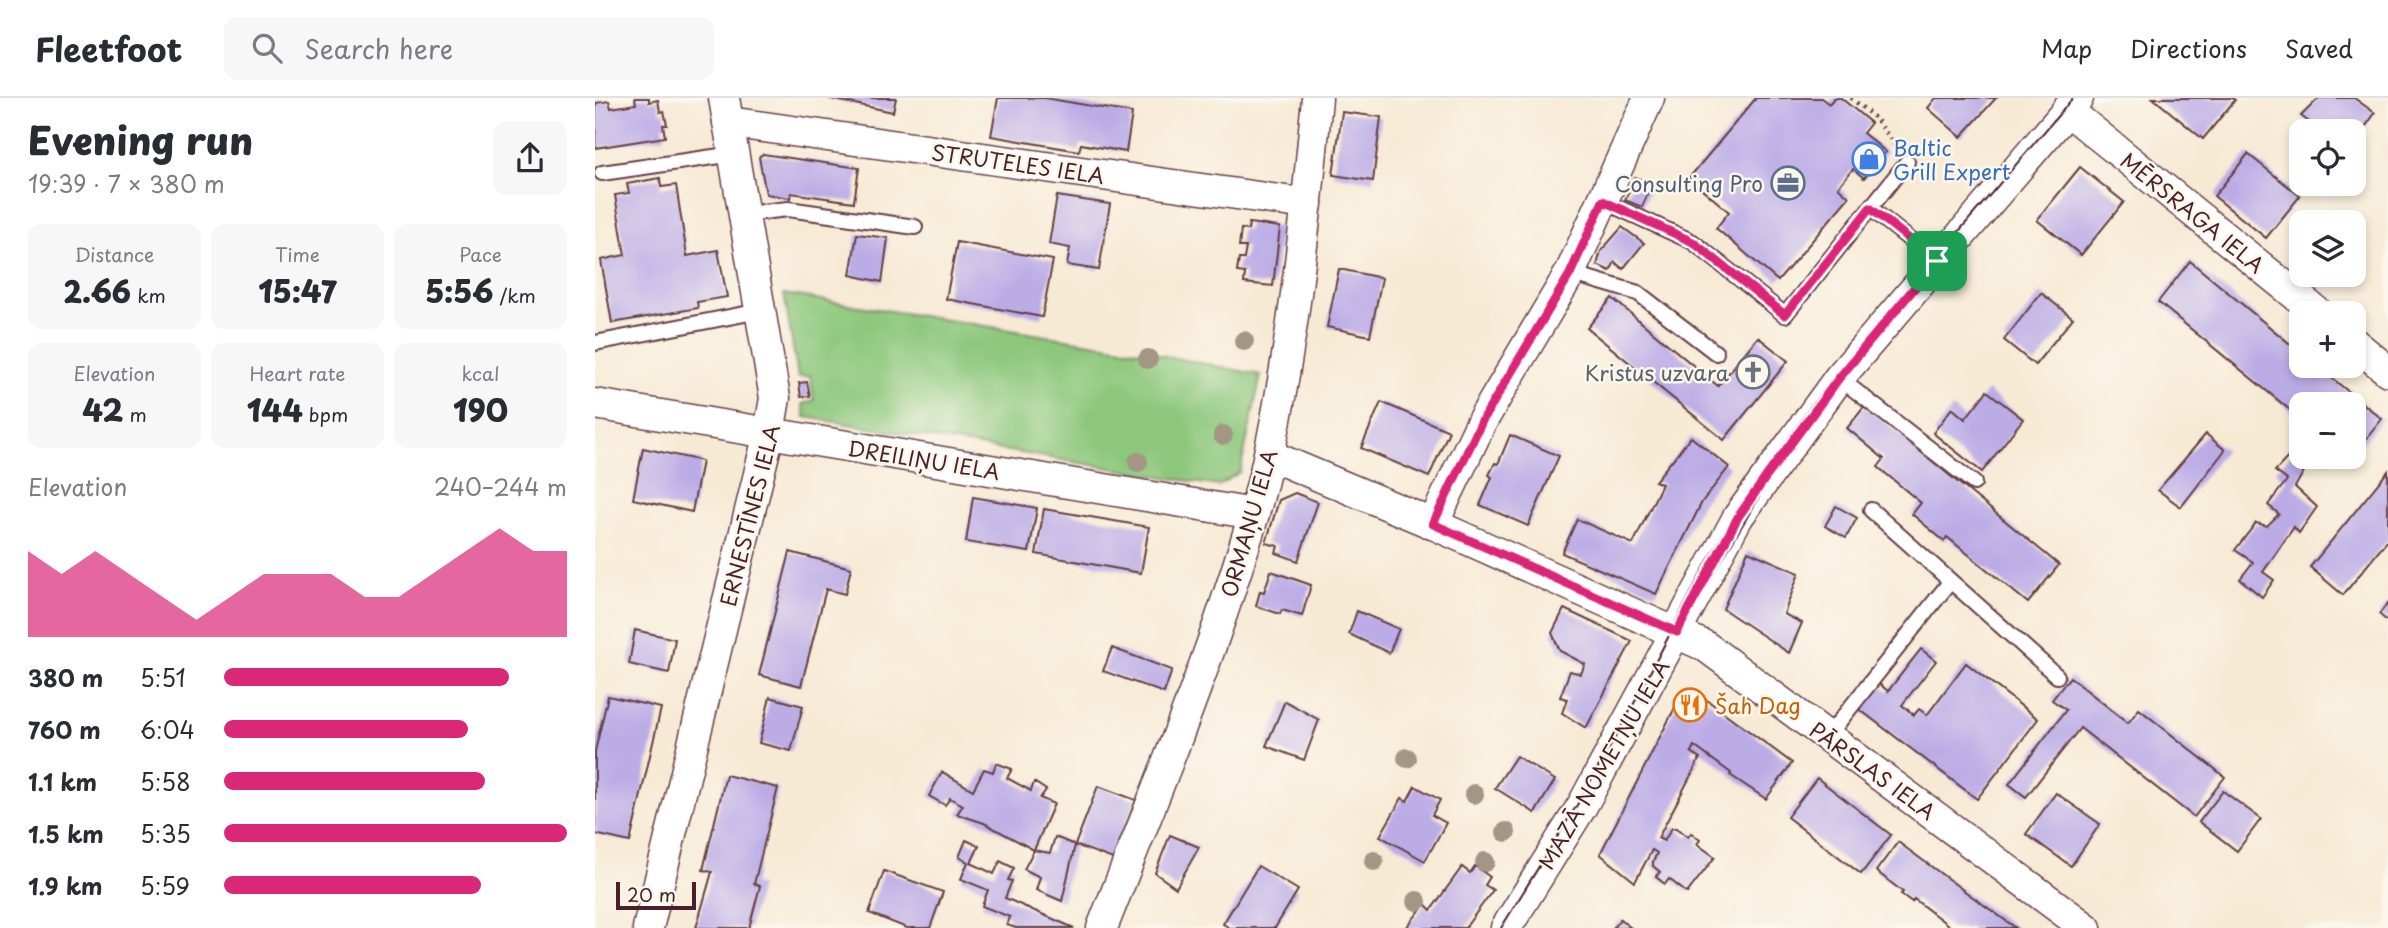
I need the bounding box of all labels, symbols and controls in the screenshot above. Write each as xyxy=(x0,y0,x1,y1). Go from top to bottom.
search box xyxy=(224,17,714,80)
text: Fleetfoot xyxy=(35,23,182,73)
icon: search xyxy=(248,29,286,67)
text: Search here xyxy=(304,29,453,68)
text: Map xyxy=(2041,30,2092,66)
text: Directions xyxy=(2130,30,2247,66)
text: Saved xyxy=(2285,30,2353,66)
text: Evening run xyxy=(28,111,253,168)
map controls xyxy=(2289,119,2366,469)
button: locate xyxy=(2289,119,2366,196)
button: share xyxy=(493,121,567,195)
place label: Baltic Grill Expert xyxy=(1893,131,2010,187)
street label: STRUTELES IELA xyxy=(930,135,1107,191)
shop icon: Baltic Grill Expert xyxy=(1850,140,1888,178)
street label: MĒRSRAGA IELA xyxy=(2114,144,2272,280)
office icon: Consulting Pro xyxy=(1769,164,1807,202)
text: 19:39 · 7 × 380 m xyxy=(28,166,225,201)
place label: Consulting Pro xyxy=(1615,167,1763,199)
button: layers xyxy=(2289,210,2366,287)
pin xyxy=(1907,231,1967,291)
text: Distance xyxy=(75,240,154,268)
text: Time xyxy=(275,240,320,268)
text: Pace xyxy=(459,240,502,268)
icon: arrive xyxy=(1918,242,1956,280)
text: 2.66 xyxy=(63,268,131,313)
text: 15:47 xyxy=(258,268,337,313)
text: 5:56 xyxy=(425,268,493,313)
text: km xyxy=(131,281,166,309)
text: /km xyxy=(493,281,536,309)
button: + xyxy=(2289,301,2366,378)
church icon: Kristus uzvara xyxy=(1734,353,1772,391)
place label: Kristus uzvara xyxy=(1585,356,1730,388)
text: Elevation xyxy=(74,359,155,387)
text: Heart rate xyxy=(250,359,345,387)
text: kcal xyxy=(462,359,499,387)
text: 42 xyxy=(82,387,123,432)
text: 144 xyxy=(247,387,303,432)
text: 190 xyxy=(453,387,508,432)
button: − xyxy=(2289,392,2366,469)
text: m xyxy=(123,400,147,428)
text: bpm xyxy=(303,400,348,428)
street label: ERNESTĪNES IELA xyxy=(711,420,787,610)
street label: DREILIŅU IELA xyxy=(846,431,1003,487)
street label: ORMAŅU IELA xyxy=(1212,445,1284,601)
text: Elevation xyxy=(28,469,127,504)
text: 240–244 m xyxy=(434,469,567,504)
street label: MAZĀ NOMETŅU IELA xyxy=(1530,653,1676,875)
text: 380 m xyxy=(28,660,103,695)
text: 5:51 xyxy=(140,660,186,695)
restaurant icon: Šah Dag xyxy=(1671,686,1709,724)
place label: Šah Dag xyxy=(1715,689,1801,721)
text: 760 m xyxy=(28,712,101,747)
text: 6:04 xyxy=(140,712,195,747)
street label: PĀRSLAS IELA xyxy=(1803,713,1943,827)
text: 1.1 km xyxy=(28,764,97,799)
text: 5:58 xyxy=(140,764,191,799)
text: 1.5 km xyxy=(28,816,104,851)
text: 5:35 xyxy=(140,816,191,851)
text: 1.9 km xyxy=(28,868,102,903)
text: 5:59 xyxy=(140,868,190,903)
scale bar xyxy=(616,879,697,911)
text: 20 m xyxy=(627,880,676,908)

